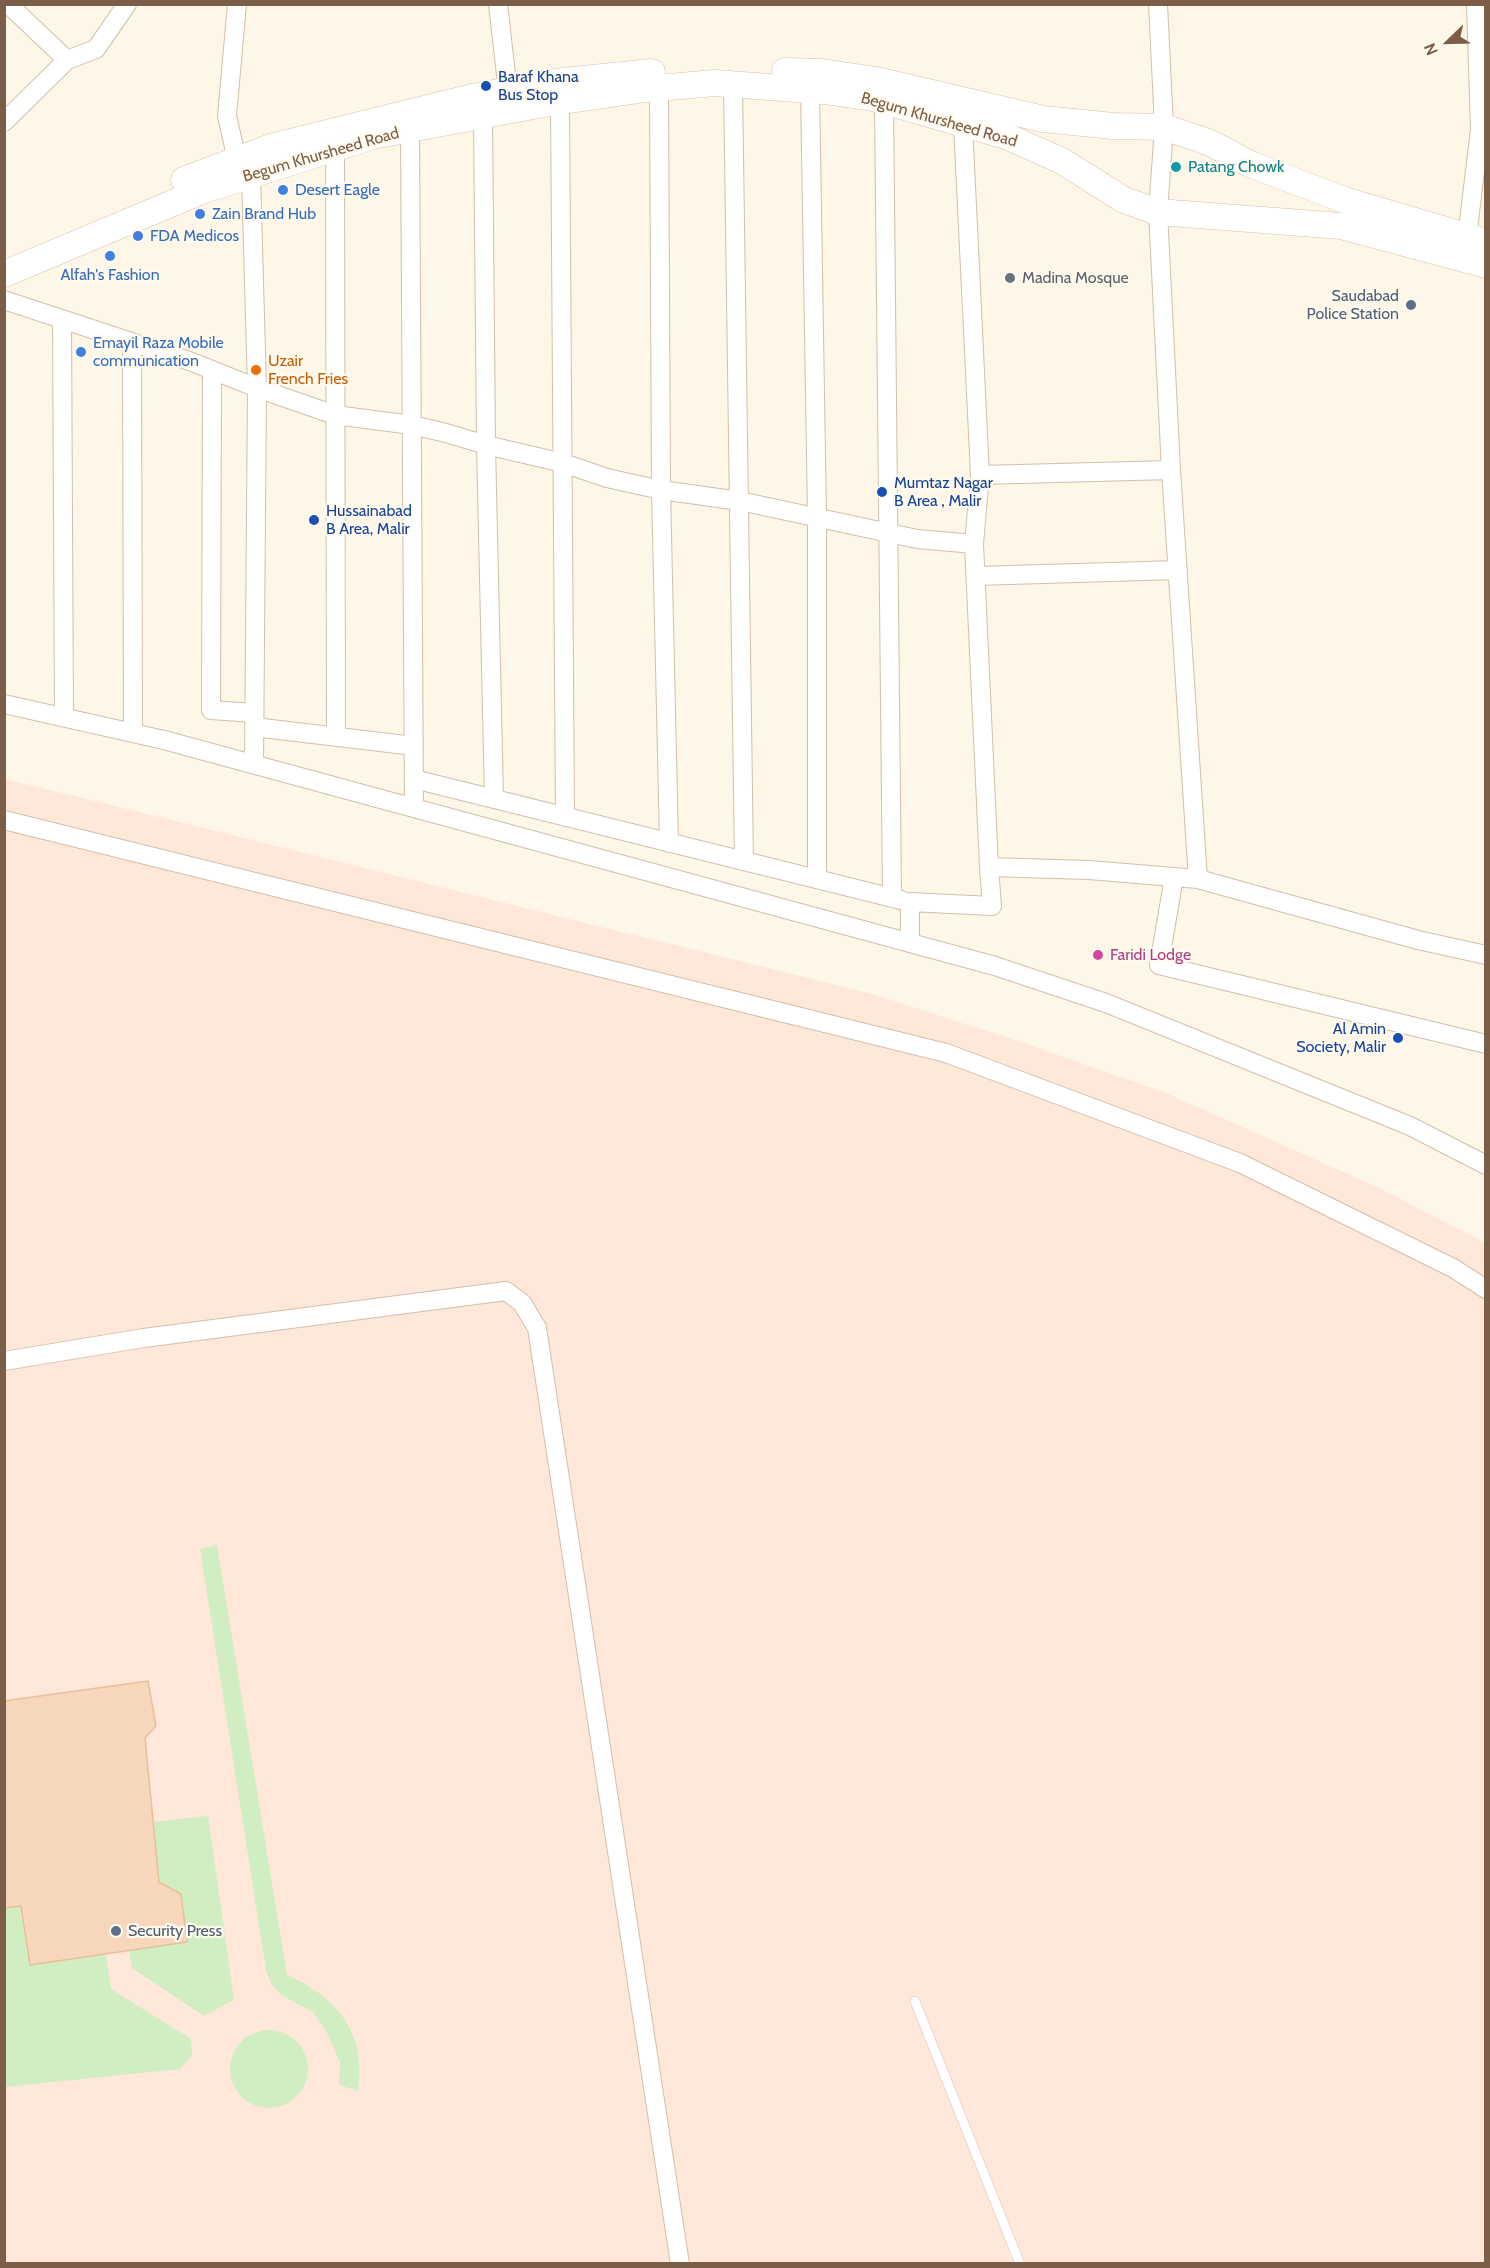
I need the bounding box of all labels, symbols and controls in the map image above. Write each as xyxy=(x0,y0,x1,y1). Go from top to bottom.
north arrow xyxy=(1418,12,1478,72)
text: N xyxy=(1420,40,1442,58)
place label: Baraf Khana Bus Stop xyxy=(498,67,579,105)
marker: Baraf Khana Bus Stop xyxy=(479,79,493,93)
street label: Begum Khursheed Road xyxy=(859,88,1019,152)
street label: Begum Khursheed Road xyxy=(241,123,401,187)
place label: Patang Chowk xyxy=(1188,157,1284,177)
marker: Patang Chowk xyxy=(1169,160,1183,174)
place label: Desert Eagle xyxy=(295,180,380,200)
marker: Desert Eagle xyxy=(276,183,290,197)
place label: Zain Brand Hub xyxy=(212,204,316,224)
marker: Zain Brand Hub xyxy=(193,207,207,221)
place label: FDA Medicos xyxy=(150,226,239,246)
marker: FDA Medicos xyxy=(131,229,145,243)
marker: Alfah's Fashion xyxy=(103,249,117,263)
place label: Alfah's Fashion xyxy=(60,265,160,285)
place label: Madina Mosque xyxy=(1022,268,1129,288)
marker: Madina Mosque xyxy=(1003,271,1017,285)
place label: Saudabad Police Station xyxy=(1307,286,1399,324)
marker: Saudabad Police Station xyxy=(1404,298,1418,312)
place label: Emayil Raza Mobile communication xyxy=(93,333,224,371)
marker: Emayil Raza Mobile communication xyxy=(74,345,88,359)
place label: Uzair French Fries xyxy=(268,351,348,389)
marker: Uzair French Fries xyxy=(249,363,263,377)
place label: Mumtaz Nagar B Area , Malir xyxy=(894,473,993,511)
marker: Mumtaz Nagar B Area , Malir xyxy=(875,485,889,499)
place label: Hussainabad B Area, Malir xyxy=(326,501,412,539)
marker: Hussainabad B Area, Malir xyxy=(307,513,321,527)
place label: Faridi Lodge xyxy=(1110,945,1191,965)
marker: Faridi Lodge xyxy=(1091,948,1105,962)
place label: Al Amin Society, Malir xyxy=(1296,1019,1386,1057)
marker: Al Amin Society, Malir xyxy=(1391,1031,1405,1045)
place label: Security Press xyxy=(128,1921,222,1941)
marker: Security Press xyxy=(109,1924,123,1938)

